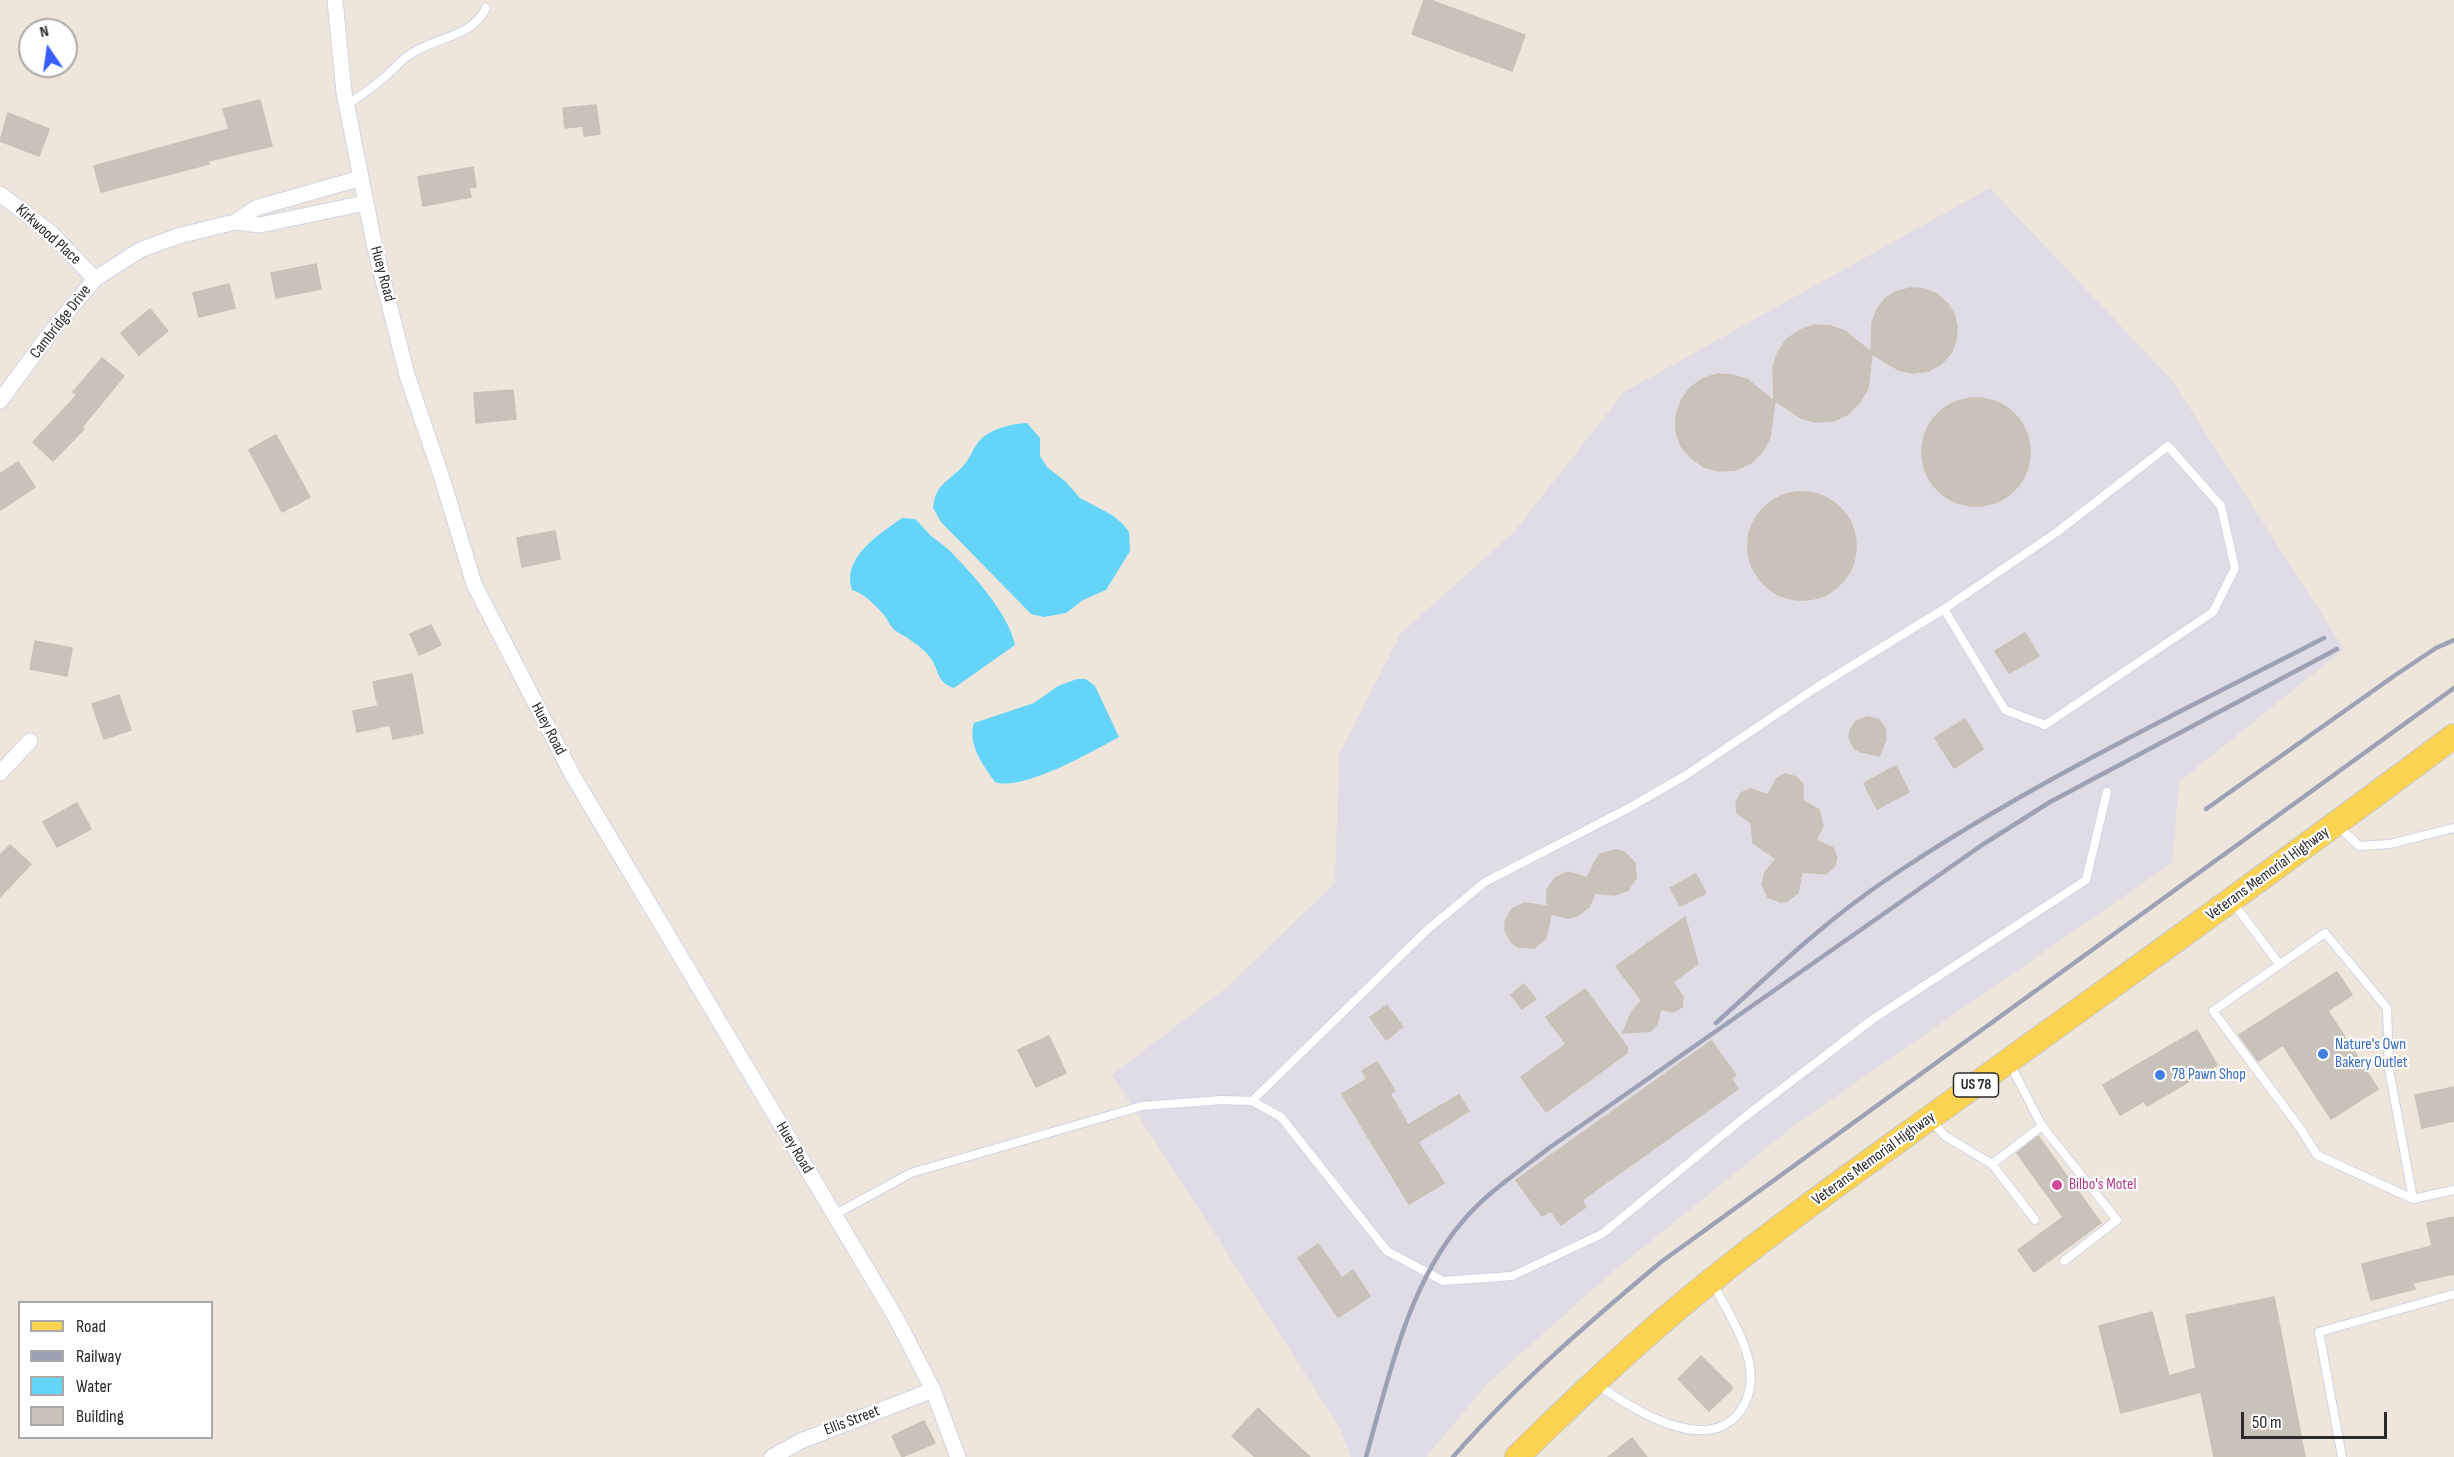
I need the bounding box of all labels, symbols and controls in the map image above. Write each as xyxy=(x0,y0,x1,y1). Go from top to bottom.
north arrow xyxy=(18,18,78,78)
text: N xyxy=(38,22,51,42)
street label: Kirkwood Place xyxy=(11,201,85,269)
street label: Huey Road xyxy=(365,244,399,304)
street label: Cambridge Drive xyxy=(26,281,96,363)
street label: Huey Road xyxy=(526,700,570,758)
street label: Veterans Memorial Highway xyxy=(2203,823,2333,925)
place label: Nature's Own Bakery Outlet xyxy=(2335,1035,2408,1073)
marker: Nature's Own Bakery Outlet xyxy=(2316,1047,2330,1061)
place label: 78 Pawn Shop xyxy=(2172,1065,2246,1085)
marker: 78 Pawn Shop xyxy=(2153,1068,2167,1082)
road number: US 78 xyxy=(1954,1073,1998,1097)
street label: Veterans Memorial Highway xyxy=(1809,1108,1939,1210)
street label: Huey Road xyxy=(771,1119,817,1177)
place label: Bilbo's Motel xyxy=(2069,1175,2136,1195)
marker: Bilbo's Motel xyxy=(2050,1178,2064,1192)
legend xyxy=(18,1301,213,1439)
text: Road xyxy=(76,1316,106,1337)
text: Railway xyxy=(76,1346,121,1367)
text: Water xyxy=(76,1376,112,1397)
scale bar xyxy=(2244,1400,2390,1438)
street label: Ellis Street xyxy=(822,1402,882,1440)
text: Building xyxy=(76,1406,124,1427)
text: 50 m xyxy=(2252,1412,2282,1433)

